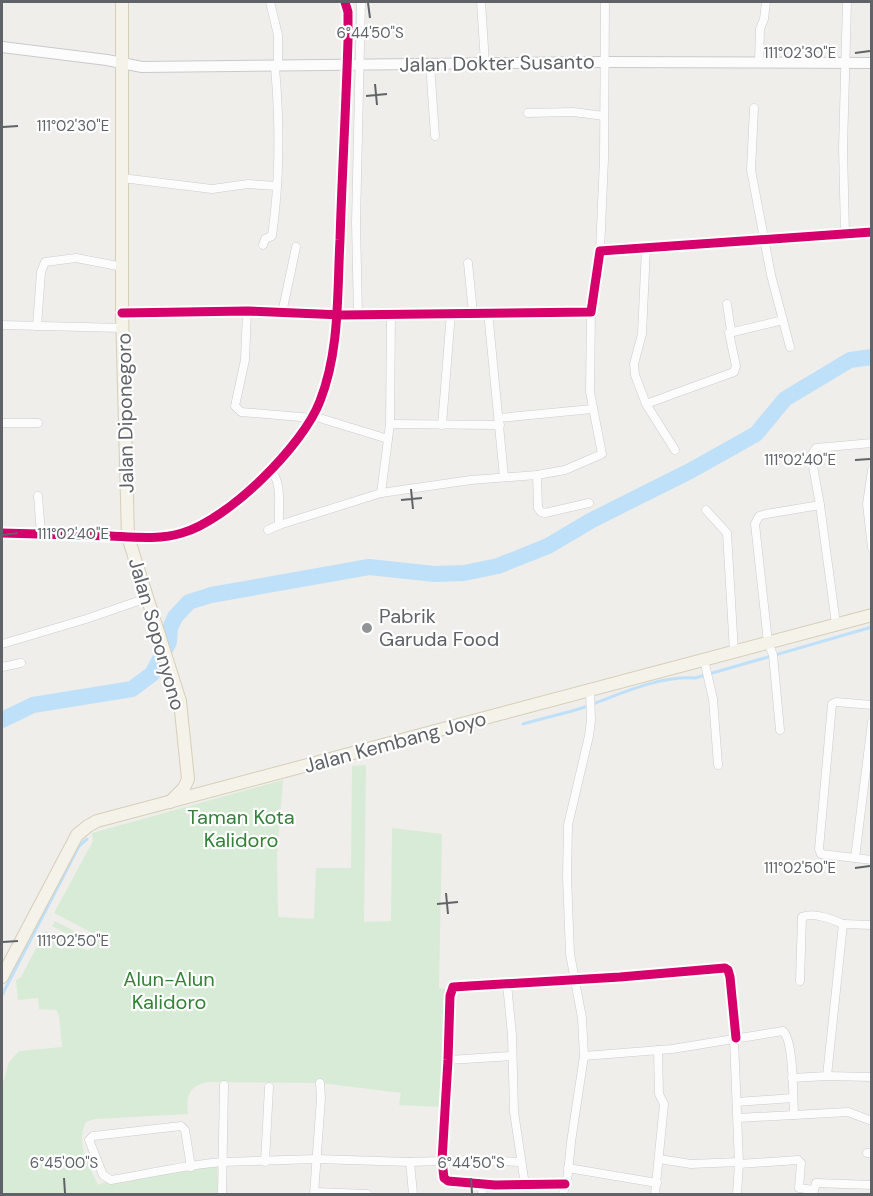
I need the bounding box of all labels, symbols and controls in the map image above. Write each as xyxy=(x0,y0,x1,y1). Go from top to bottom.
text: 6°44'50"S xyxy=(336,23,404,43)
text: 111°02'30"E xyxy=(764,43,836,63)
street label: Jalan Dokter Susanto xyxy=(399,48,595,78)
text: 111°02'30"E xyxy=(37,116,109,136)
street label: Jalan Diponegoro xyxy=(111,333,139,493)
text: 111°02'40"E xyxy=(764,450,836,470)
text: 111°02'40"E xyxy=(37,524,109,544)
street label: Jalan Soponyono xyxy=(123,555,191,713)
place label: Pabrik Garuda Food xyxy=(379,603,499,652)
marker: Pabrik Garuda Food xyxy=(360,621,374,635)
street label: Jalan Kembang Joyo xyxy=(301,705,489,779)
park label: Taman Kota Kalidoro xyxy=(187,804,295,853)
text: 111°02'50"E xyxy=(764,858,836,878)
text: 111°02'50"E xyxy=(37,931,109,951)
park label: Alun-Alun Kalidoro xyxy=(123,966,215,1015)
text: 6°45'00"S xyxy=(30,1153,99,1173)
text: 6°44'50"S xyxy=(437,1153,505,1173)

